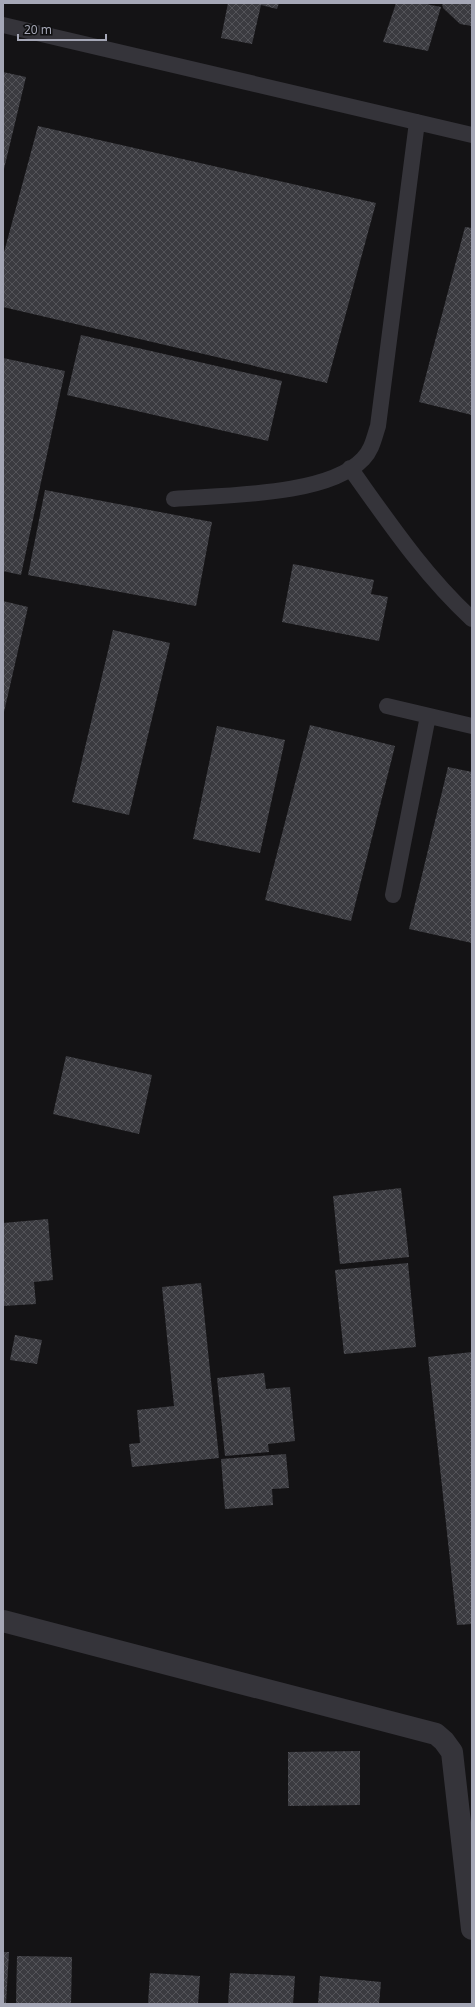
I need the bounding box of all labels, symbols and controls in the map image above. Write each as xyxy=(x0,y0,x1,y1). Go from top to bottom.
scale bar xyxy=(18,16,106,42)
text: 20 m xyxy=(24,21,52,38)

